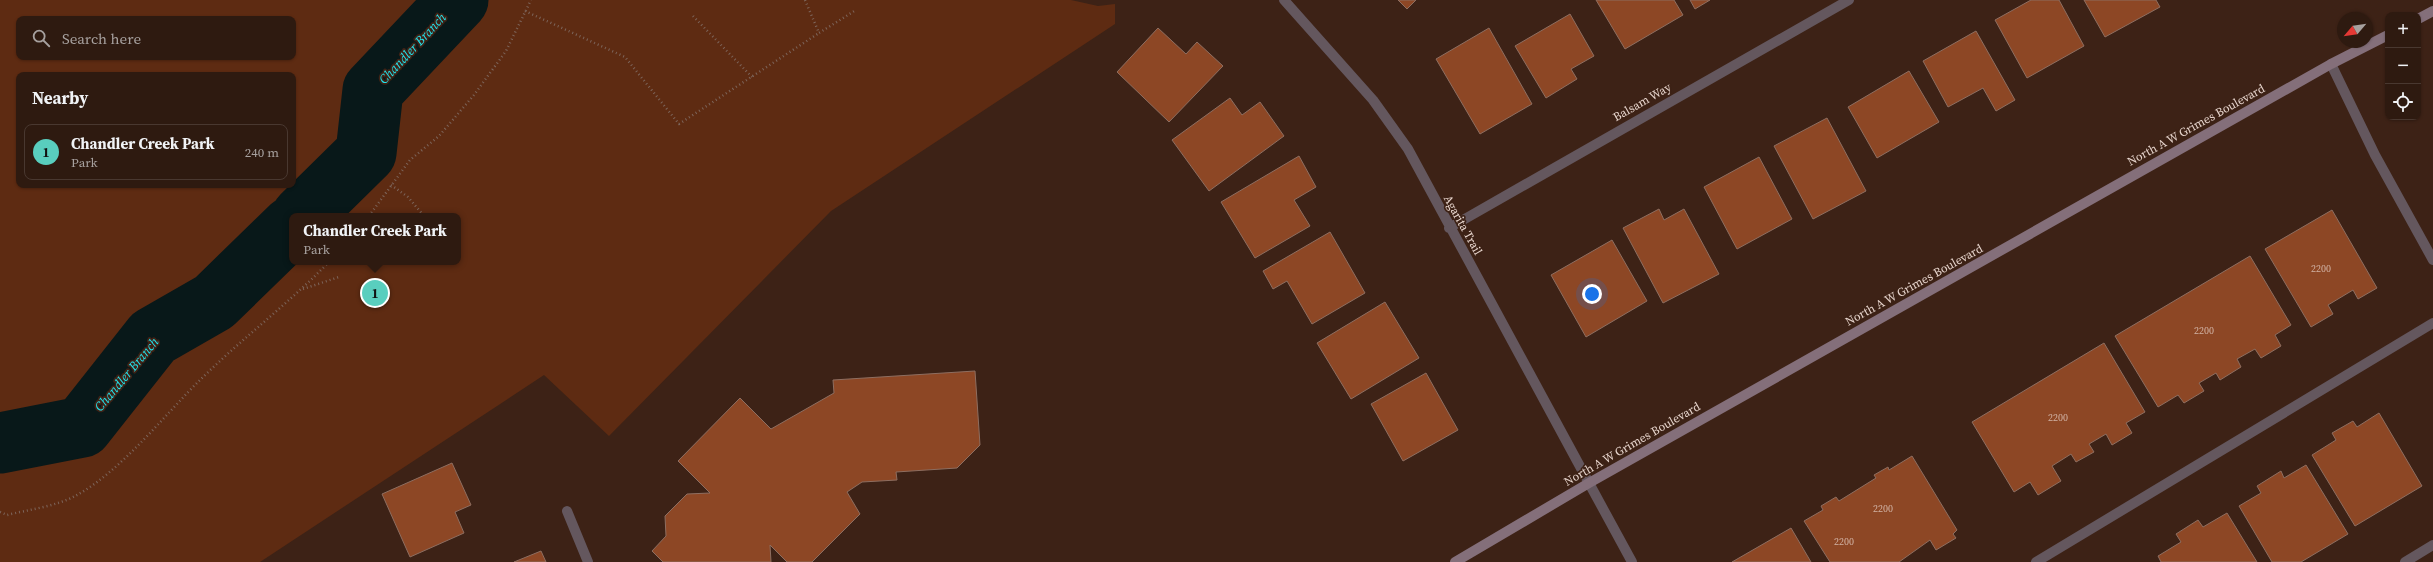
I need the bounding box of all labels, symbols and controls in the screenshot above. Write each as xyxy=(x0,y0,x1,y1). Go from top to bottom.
water label: Chandler Branch xyxy=(375,9,450,88)
north arrow xyxy=(2337,12,2373,48)
map controls xyxy=(2385,12,2421,120)
button: + xyxy=(2385,12,2421,48)
search box xyxy=(16,16,296,60)
icon: search xyxy=(30,27,52,49)
text: Search here xyxy=(62,28,141,49)
button: − xyxy=(2385,48,2421,84)
street label: Balsam Way xyxy=(1610,79,1675,125)
street label: North A W Grimes Boulevard xyxy=(2124,80,2268,170)
button: locate xyxy=(2385,84,2421,120)
text: Nearby xyxy=(32,86,88,110)
text: Chandler Creek Park xyxy=(71,133,215,154)
text: 1 xyxy=(42,144,50,161)
text: 240 m xyxy=(245,144,279,161)
text: Park xyxy=(71,154,98,171)
street label: Agarita Trail xyxy=(1440,192,1486,258)
popup xyxy=(289,213,461,265)
text: Chandler Creek Park xyxy=(303,220,447,241)
street label: North A W Grimes Boulevard xyxy=(1842,240,1986,330)
text: Park xyxy=(303,241,330,258)
house number: 2200 xyxy=(2311,262,2331,275)
pin: 1 xyxy=(362,278,388,308)
your location xyxy=(1582,284,1602,304)
house number: 2200 xyxy=(2194,324,2214,337)
water label: Chandler Branch xyxy=(90,334,162,415)
street label: North A W Grimes Boulevard xyxy=(1561,398,1703,490)
house number: 2200 xyxy=(2048,411,2068,424)
house number: 2200 xyxy=(1873,502,1893,515)
house number: 2200 xyxy=(1834,535,1854,548)

